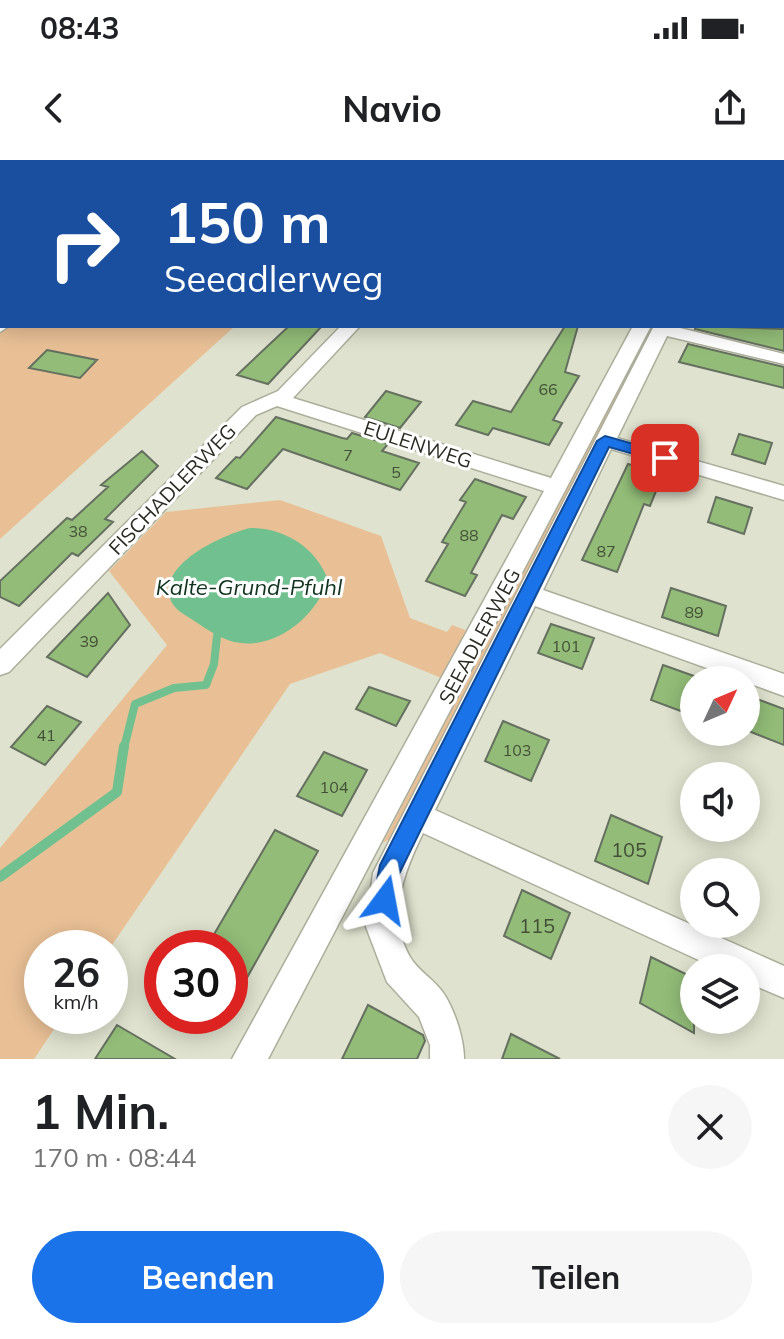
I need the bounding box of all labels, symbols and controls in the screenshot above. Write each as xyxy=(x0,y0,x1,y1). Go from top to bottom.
text: 08:43 xyxy=(40,9,119,47)
icon: back xyxy=(32,86,76,130)
text: Navio xyxy=(342,86,442,131)
icon: share xyxy=(708,86,752,130)
text: 150 m xyxy=(164,187,331,257)
icon: right xyxy=(32,192,136,296)
text: Seeadlerweg xyxy=(164,256,383,301)
house number: 66 xyxy=(538,379,558,399)
street label: EULENWEG xyxy=(361,415,475,473)
street label: FISCHADLERWEG xyxy=(103,418,241,560)
pin xyxy=(631,424,699,492)
icon: arrive xyxy=(643,436,687,480)
house number: 7 xyxy=(343,445,353,465)
house number: 5 xyxy=(391,462,401,482)
house number: 38 xyxy=(68,521,88,541)
house number: 88 xyxy=(459,525,479,545)
house number: 87 xyxy=(596,541,616,561)
street label: SEEADLERWEG xyxy=(433,564,525,708)
water label: Kalte-Grund-Pfuhl xyxy=(156,573,343,601)
house number: 89 xyxy=(684,602,704,622)
house number: 39 xyxy=(79,631,99,651)
house number: 101 xyxy=(552,636,580,656)
north arrow xyxy=(680,666,760,746)
map controls xyxy=(680,666,760,1034)
house number: 41 xyxy=(36,725,56,745)
house number: 103 xyxy=(503,740,531,760)
button: sound xyxy=(680,762,760,842)
house number: 104 xyxy=(320,777,349,797)
house number: 105 xyxy=(611,837,647,862)
position arrow xyxy=(343,858,427,942)
button: search xyxy=(680,858,760,938)
house number: 115 xyxy=(519,913,555,938)
speed limit sign: 30 xyxy=(144,930,248,1034)
text: 26 xyxy=(52,947,100,997)
button: layers xyxy=(680,954,760,1034)
text: km/h xyxy=(53,989,99,1014)
text: 1 Min. xyxy=(32,1081,169,1141)
button: close xyxy=(668,1085,752,1169)
text: 170 m · 08:44 xyxy=(32,1141,196,1174)
button: Beenden xyxy=(32,1231,384,1323)
button: Teilen xyxy=(400,1231,752,1323)

